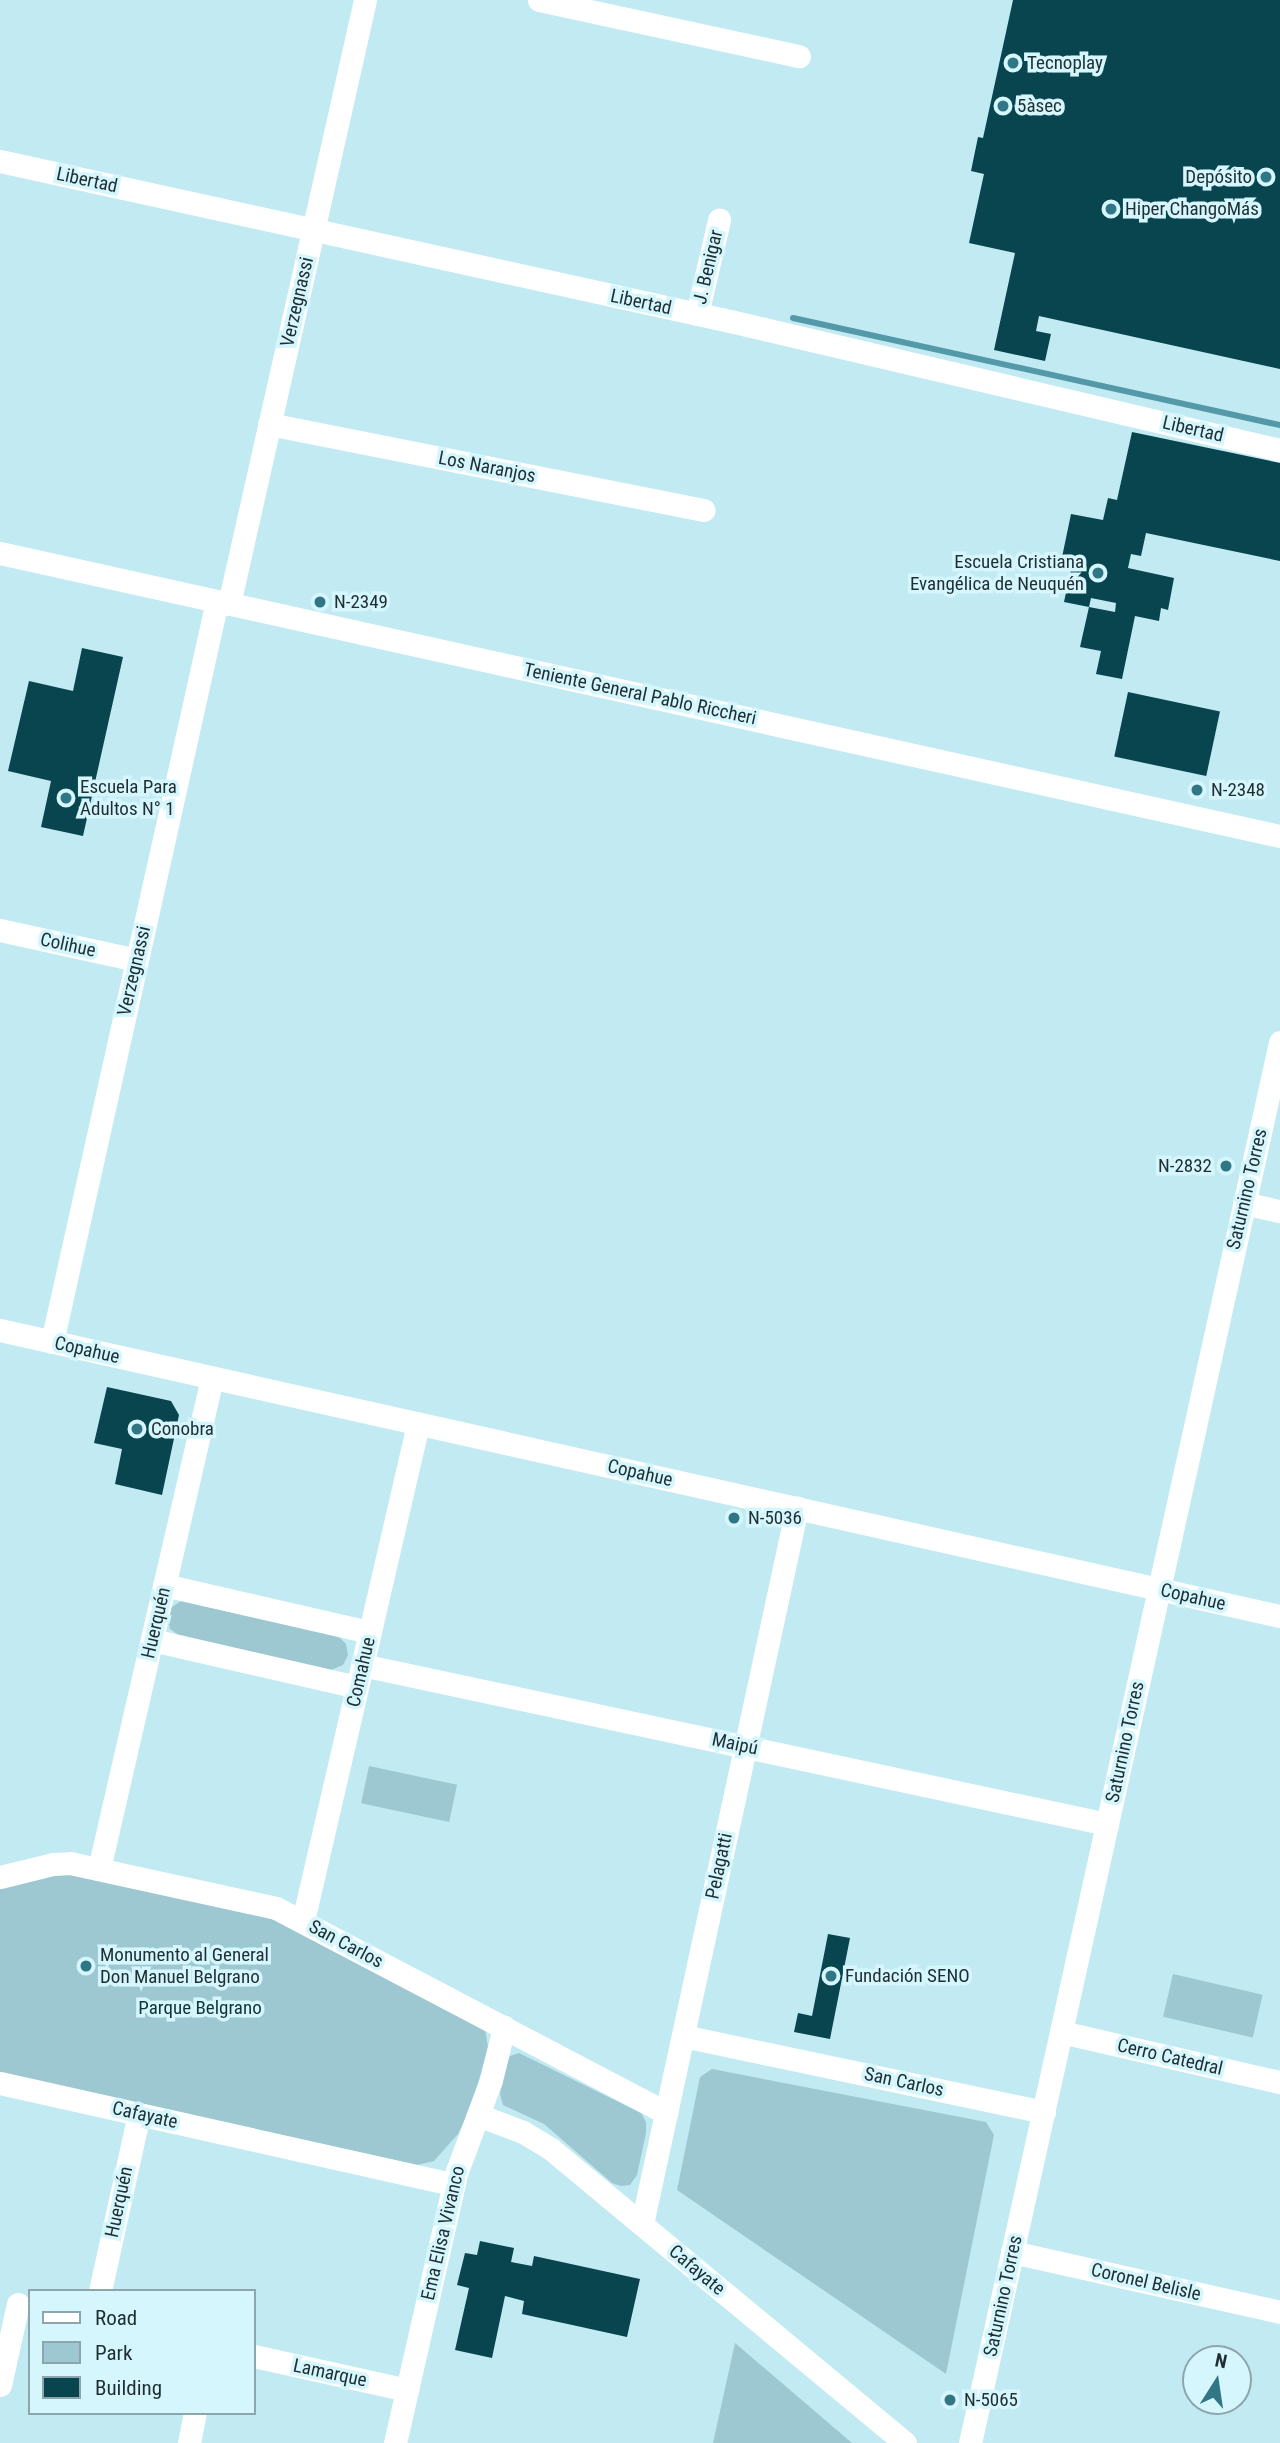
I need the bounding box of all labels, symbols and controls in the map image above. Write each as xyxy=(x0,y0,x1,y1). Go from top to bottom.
place label: Tecnoplay xyxy=(1027,52,1103,74)
marker: Tecnoplay xyxy=(1005,55,1021,71)
place label: 5àsec xyxy=(1017,95,1062,117)
marker: 5àsec xyxy=(995,98,1011,114)
street label: Libertad xyxy=(54,162,120,198)
place label: Depósito xyxy=(1185,166,1252,188)
marker: Depósito xyxy=(1258,169,1274,185)
place label: Hiper ChangoMás xyxy=(1125,198,1259,220)
marker: Hiper ChangoMás xyxy=(1103,201,1119,217)
street label: J. Benigar xyxy=(688,228,728,306)
street label: Verzegnassi xyxy=(276,255,318,349)
street label: Libertad xyxy=(608,284,674,320)
street label: Libertad xyxy=(1160,411,1226,447)
street label: Los Naranjos xyxy=(436,446,538,488)
place label: Escuela Cristiana Evangélica de Neuquén xyxy=(910,551,1084,595)
marker: Escuela Cristiana Evangélica de Neuquén xyxy=(1090,565,1106,581)
place label: N-2349 xyxy=(334,591,388,613)
marker: N-2349 xyxy=(312,594,328,610)
street label: Teniente General Pablo Riccheri xyxy=(522,658,758,730)
place label: Escuela Para Adultos N° 1 xyxy=(80,776,177,820)
place label: N-2348 xyxy=(1211,779,1265,801)
marker: N-2348 xyxy=(1189,782,1205,798)
marker: Escuela Para Adultos N° 1 xyxy=(58,790,74,806)
street label: Verzegnassi xyxy=(113,924,155,1018)
street label: Colihue xyxy=(38,928,98,962)
street label: Saturnino Torres xyxy=(1222,1126,1272,1252)
place label: N-2832 xyxy=(1158,1155,1212,1177)
marker: N-2832 xyxy=(1218,1158,1234,1174)
street label: Copahue xyxy=(52,1331,122,1369)
place label: Conobra xyxy=(151,1418,214,1440)
marker: Conobra xyxy=(129,1421,145,1437)
street label: Copahue xyxy=(605,1454,675,1492)
place label: N-5036 xyxy=(748,1507,802,1529)
marker: N-5036 xyxy=(726,1510,742,1526)
street label: Copahue xyxy=(1158,1578,1228,1616)
street label: Huerquén xyxy=(137,1585,175,1661)
street label: Comahue xyxy=(342,1635,380,1709)
street label: Saturnino Torres xyxy=(1101,1679,1149,1805)
street label: Maipú xyxy=(710,1728,760,1760)
street label: Pelagatti xyxy=(701,1831,737,1901)
street label: San Carlos xyxy=(305,1915,387,1973)
place label: Monumento al General Don Manuel Belgrano xyxy=(100,1944,269,1988)
marker: Monumento al General Don Manuel Belgrano xyxy=(78,1958,94,1974)
place label: Fundación SENO xyxy=(845,1965,970,1987)
marker: Fundación SENO xyxy=(823,1968,839,1984)
park label: Parque Belgrano xyxy=(138,1997,262,2019)
street label: Cerro Catedral xyxy=(1115,2034,1225,2080)
street label: San Carlos xyxy=(862,2062,946,2102)
street label: Cafayate xyxy=(110,2096,180,2134)
street label: Huerquén xyxy=(100,2164,138,2240)
street label: Ema Elisa Vivanco xyxy=(416,2164,470,2302)
street label: Saturnino Torres xyxy=(979,2233,1027,2359)
street label: Cafayate xyxy=(664,2240,730,2300)
street label: Coronel Belisle xyxy=(1089,2258,1203,2306)
legend xyxy=(28,2289,256,2415)
text: Road xyxy=(95,2306,137,2330)
text: Park xyxy=(95,2341,132,2365)
north arrow xyxy=(1182,2345,1252,2415)
text: N xyxy=(1213,2348,1229,2373)
street label: Lamarque xyxy=(291,2354,369,2392)
text: Building xyxy=(95,2376,162,2400)
place label: N-5065 xyxy=(964,2389,1018,2411)
marker: N-5065 xyxy=(942,2392,958,2408)

